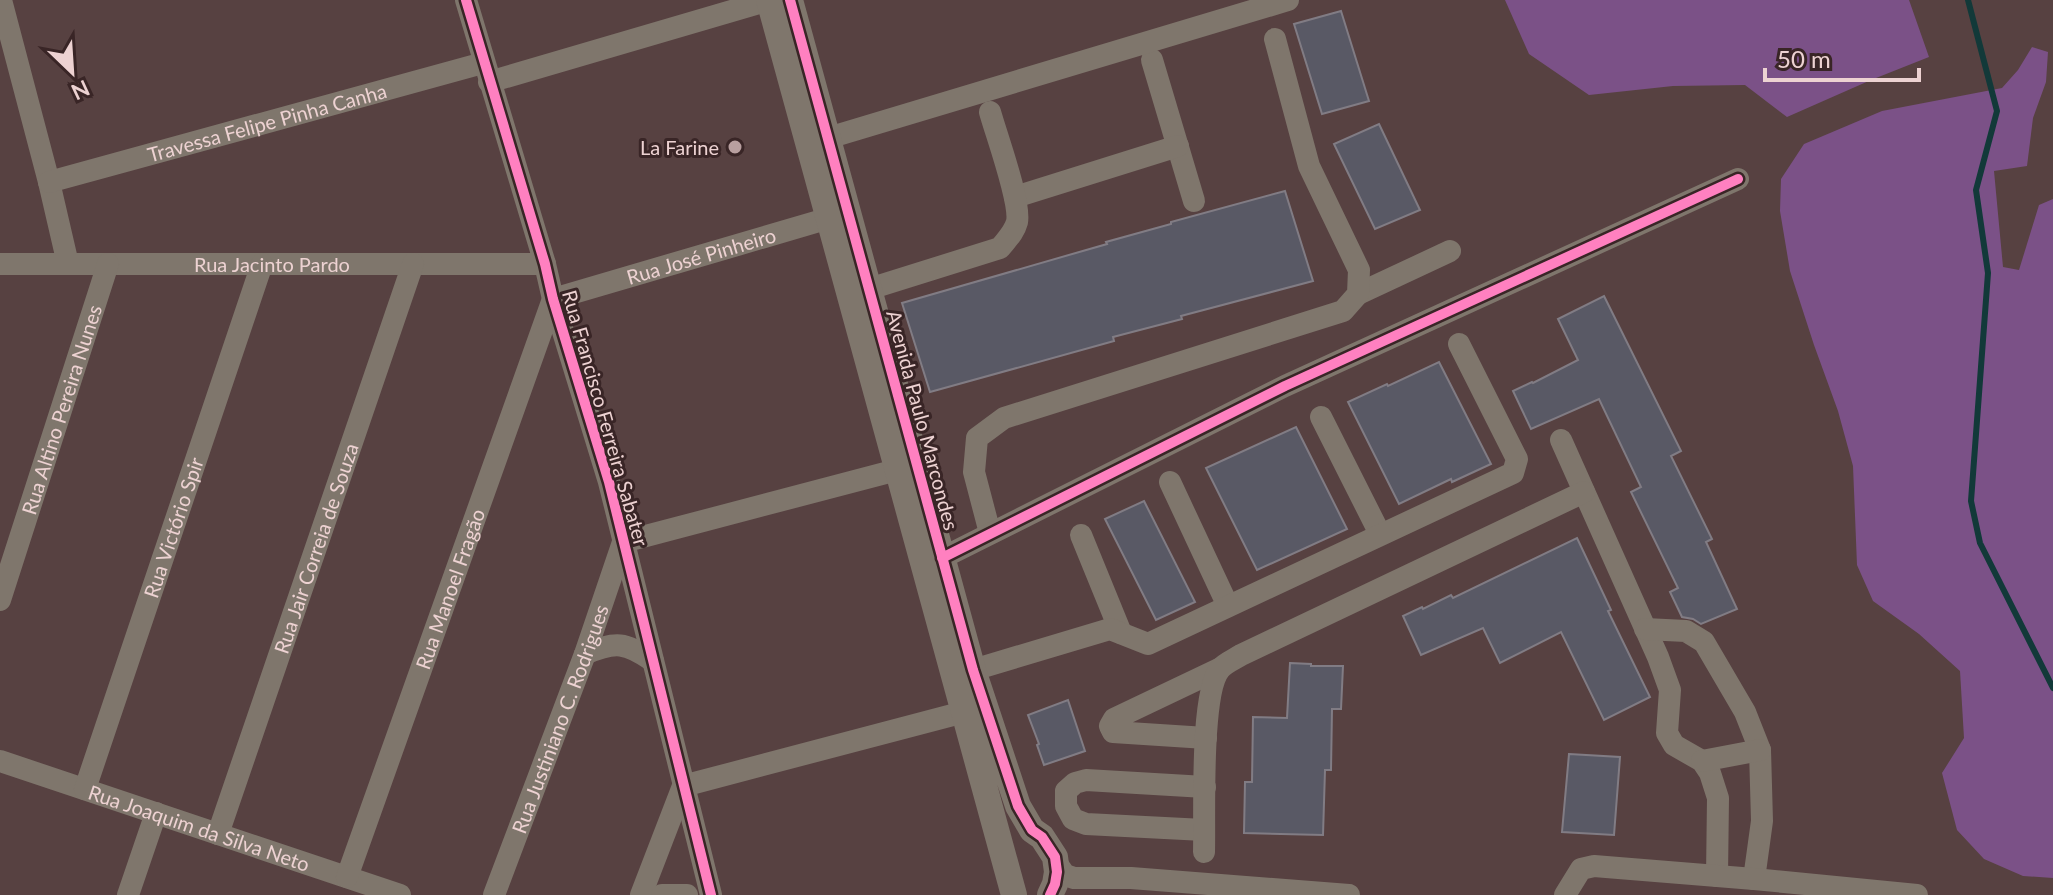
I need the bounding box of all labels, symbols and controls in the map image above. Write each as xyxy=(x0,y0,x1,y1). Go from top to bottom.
north arrow xyxy=(32,32,112,112)
scale bar xyxy=(1765,32,1919,82)
text: 50 m xyxy=(1777,44,1831,73)
text: N xyxy=(67,75,94,106)
street label: Travessa Felipe Pinha Canha xyxy=(145,78,389,166)
place label: La Farine xyxy=(640,135,719,159)
marker: La Farine xyxy=(726,138,744,156)
street label: Rua José Pinheiro xyxy=(624,222,779,289)
street label: Rua Jacinto Pardo xyxy=(194,252,350,276)
street label: Rua Francisco Ferreira Sabater xyxy=(558,287,654,549)
street label: Rua Altino Pereira Nunes xyxy=(16,302,106,518)
street label: Avenida Paulo Marcondes xyxy=(882,307,964,533)
street label: Rua Jair Correia de Souza xyxy=(269,440,363,657)
street label: Rua Victório Spir xyxy=(138,454,208,601)
street label: Rua Manoel Fragão xyxy=(410,505,489,672)
street label: Rua Justiniano C. Rodrigues xyxy=(506,601,613,837)
street label: Rua Joaquim da Silva Neto xyxy=(85,780,313,876)

